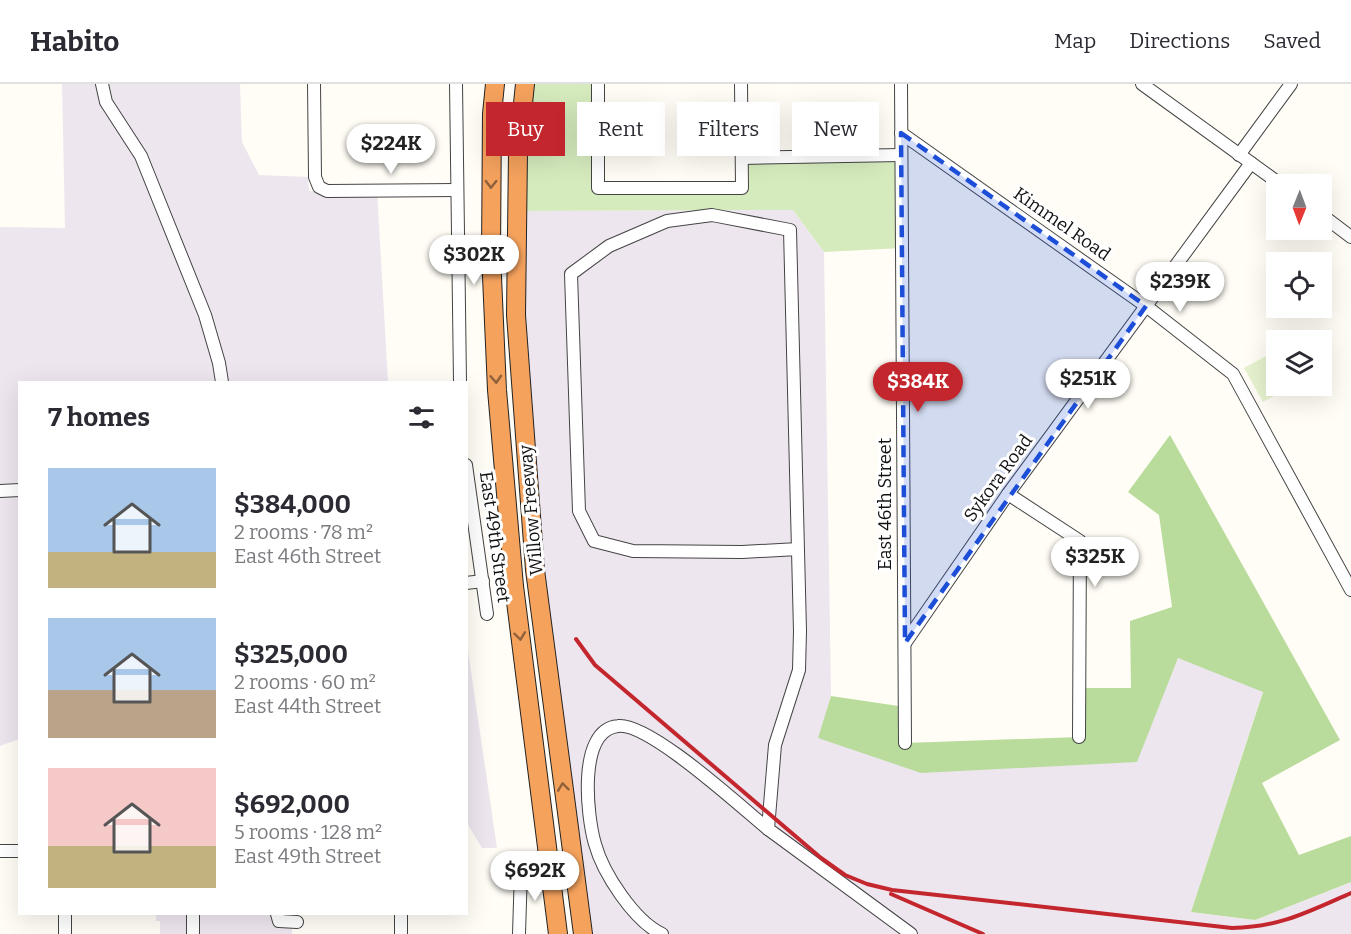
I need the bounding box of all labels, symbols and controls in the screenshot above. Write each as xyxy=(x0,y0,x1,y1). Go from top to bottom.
text: Habito xyxy=(30,25,120,58)
text: Map xyxy=(1054,28,1096,54)
text: Directions xyxy=(1129,28,1230,54)
text: Saved xyxy=(1263,28,1321,54)
chip: Buy xyxy=(486,102,565,156)
chip: Rent xyxy=(577,102,665,156)
chip: Filters xyxy=(677,102,780,156)
chip: New xyxy=(792,102,879,156)
pin: $224K xyxy=(349,124,433,175)
text: $224K xyxy=(360,131,422,155)
north arrow xyxy=(1266,174,1332,240)
map controls xyxy=(1266,174,1332,396)
one-way arrow xyxy=(485,180,497,189)
street label: Kimmel Road xyxy=(1009,183,1115,266)
pin: $302K xyxy=(432,235,516,286)
text: $302K xyxy=(443,242,505,266)
button: locate xyxy=(1266,252,1332,318)
pin: $239K xyxy=(1138,262,1222,313)
text: $239K xyxy=(1149,269,1211,293)
button: layers xyxy=(1266,330,1332,396)
pin: $251K xyxy=(1046,359,1130,410)
pin: $384K xyxy=(876,362,960,413)
text: $251K xyxy=(1059,366,1117,390)
text: $384K xyxy=(887,369,949,393)
one-way arrow xyxy=(490,375,503,384)
icon: filters xyxy=(405,401,438,434)
text: 7 homes xyxy=(48,402,150,433)
street label: Sykora Road xyxy=(959,430,1037,526)
street label: East 46th Street xyxy=(874,437,896,570)
street label: Willow Freeway xyxy=(514,443,548,576)
street label: East 49th Street xyxy=(475,470,515,605)
text: $384,000 xyxy=(234,489,351,520)
icon: home xyxy=(96,492,168,564)
text: 2 rooms · 78 m² xyxy=(234,520,373,544)
pin: $325K xyxy=(1053,537,1137,588)
text: East 46th Street xyxy=(234,544,381,568)
text: $325K xyxy=(1065,544,1125,568)
one-way arrow xyxy=(513,632,526,641)
text: $325,000 xyxy=(234,639,348,670)
icon: home xyxy=(96,642,168,714)
text: 2 rooms · 60 m² xyxy=(234,670,376,694)
text: East 44th Street xyxy=(234,694,381,718)
one-way arrow xyxy=(558,782,570,791)
text: $692,000 xyxy=(234,789,350,820)
icon: home xyxy=(96,792,168,864)
text: 5 rooms · 128 m² xyxy=(234,820,382,844)
text: East 49th Street xyxy=(234,844,381,868)
pin: $692K xyxy=(493,851,577,902)
text: $692K xyxy=(504,858,566,882)

